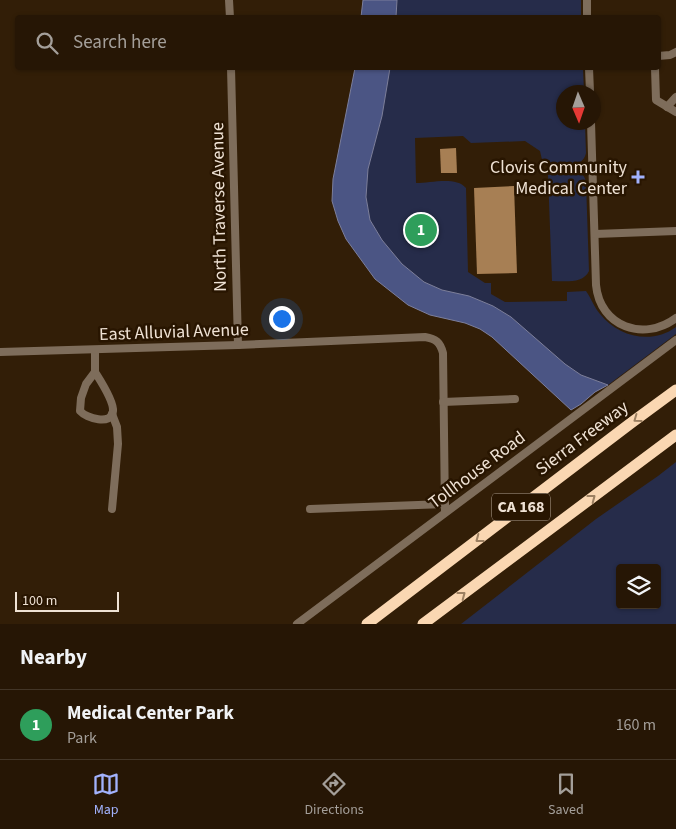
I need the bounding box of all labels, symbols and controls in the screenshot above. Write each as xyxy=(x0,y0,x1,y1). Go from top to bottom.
search box xyxy=(15,15,661,70)
icon: search xyxy=(33,29,61,57)
text: Search here xyxy=(73,29,167,56)
north arrow xyxy=(556,85,601,130)
street label: North Traverse Avenue xyxy=(205,122,233,292)
place label: Clovis Community Medical Center xyxy=(490,155,628,201)
marker: Clovis Community Medical Center xyxy=(631,170,645,184)
pin: 1 xyxy=(405,211,437,249)
your location xyxy=(269,306,295,332)
street label: East Alluvial Avenue xyxy=(99,317,249,347)
street label: Sierra Freeway xyxy=(530,394,634,481)
one-way arrow xyxy=(633,413,643,422)
street label: Tollhouse Road xyxy=(423,425,531,515)
road number: CA 168 xyxy=(492,494,550,520)
one-way arrow xyxy=(586,495,596,504)
one-way arrow xyxy=(476,533,485,542)
map controls xyxy=(616,564,661,609)
button: layers xyxy=(616,564,661,609)
scale bar xyxy=(15,589,119,612)
text: 100 m xyxy=(22,591,57,611)
one-way arrow xyxy=(456,592,466,601)
text: Nearby xyxy=(20,642,87,672)
text: Medical Center Park xyxy=(67,700,234,727)
text: 1 xyxy=(32,714,40,736)
text: 160 m xyxy=(616,714,656,736)
text: Park xyxy=(67,727,97,749)
tab: Map xyxy=(92,770,120,820)
tab: Directions xyxy=(304,770,364,820)
tab: Saved xyxy=(548,770,584,820)

